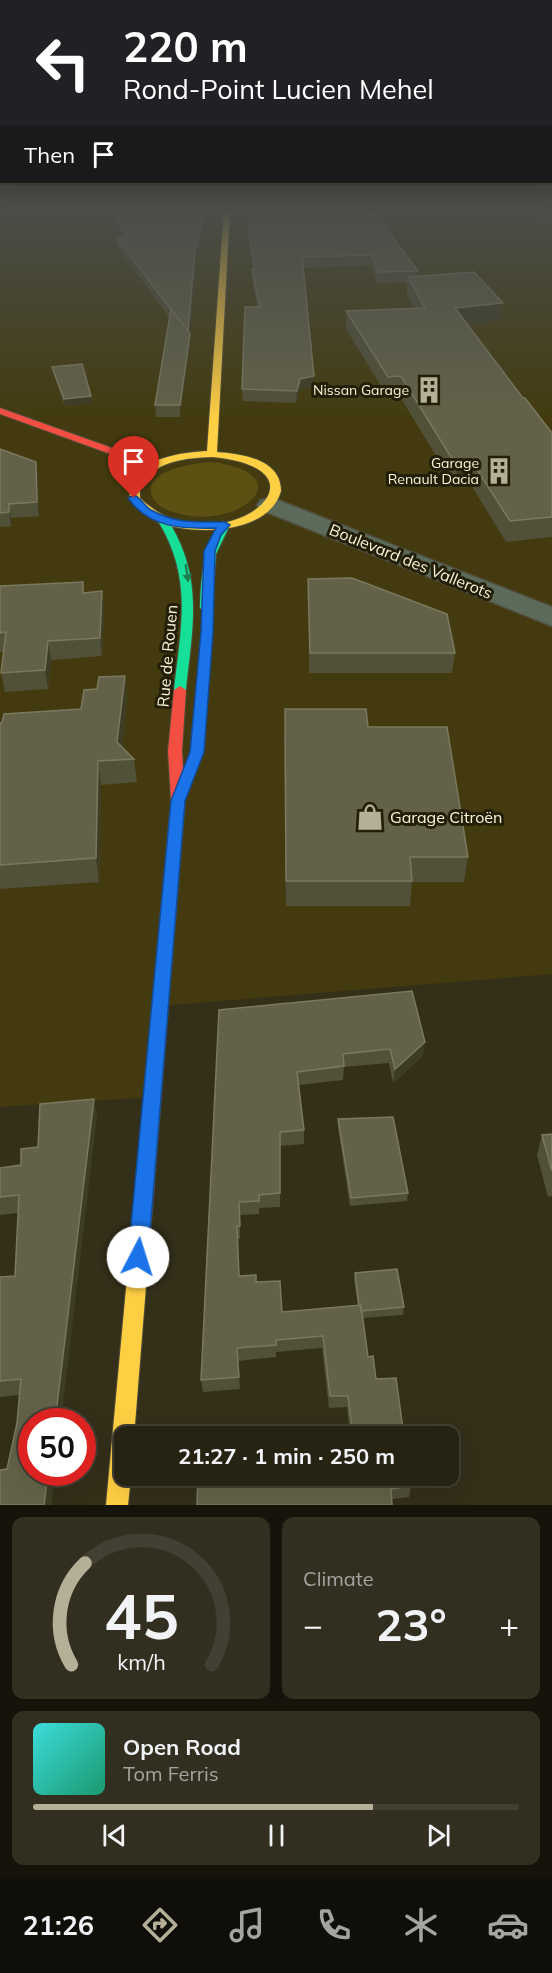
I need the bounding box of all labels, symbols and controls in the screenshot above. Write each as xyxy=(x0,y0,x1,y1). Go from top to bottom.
text: 220 m xyxy=(123,20,248,73)
icon: left xyxy=(24,24,102,102)
text: Rond-Point Lucien Mehel xyxy=(123,72,434,106)
icon: arrive xyxy=(87,138,120,171)
text: Then xyxy=(24,141,75,169)
building icon: Nissan Garage xyxy=(414,375,444,405)
place label: Nissan Garage xyxy=(313,381,409,399)
pin xyxy=(108,436,159,498)
icon: arrive xyxy=(117,445,150,478)
place label: Garage Renault Dacia xyxy=(388,454,479,488)
building icon: Garage Renault Dacia xyxy=(484,456,514,486)
street label: Boulevard des Vallerots xyxy=(327,519,495,603)
one-way arrow xyxy=(183,564,192,583)
street label: Rue de Rouen xyxy=(153,604,181,708)
shop icon: Garage Citroën xyxy=(355,802,385,832)
place label: Garage Citroën xyxy=(390,807,502,827)
position arrow xyxy=(106,1225,170,1289)
speed limit sign: 50 xyxy=(18,1408,96,1486)
text: 21:27 · 1 min · 250 m xyxy=(178,1442,395,1470)
text: Climate xyxy=(303,1566,374,1591)
text: 45 xyxy=(104,1576,178,1655)
text: 23° xyxy=(375,1596,447,1652)
text: − xyxy=(303,1604,323,1645)
text: + xyxy=(499,1604,519,1645)
text: km/h xyxy=(117,1648,165,1675)
text: Open Road xyxy=(123,1733,241,1761)
text: Tom Ferris xyxy=(123,1761,219,1786)
icon: previous xyxy=(98,1819,131,1852)
icon: pause xyxy=(260,1819,293,1852)
icon: next xyxy=(422,1819,455,1852)
icon: directions xyxy=(139,1904,181,1946)
icon: music xyxy=(226,1904,268,1946)
icon: phone xyxy=(313,1904,355,1946)
icon: climate xyxy=(400,1904,442,1946)
icon: car xyxy=(487,1904,529,1946)
text: 21:26 xyxy=(23,1908,94,1942)

